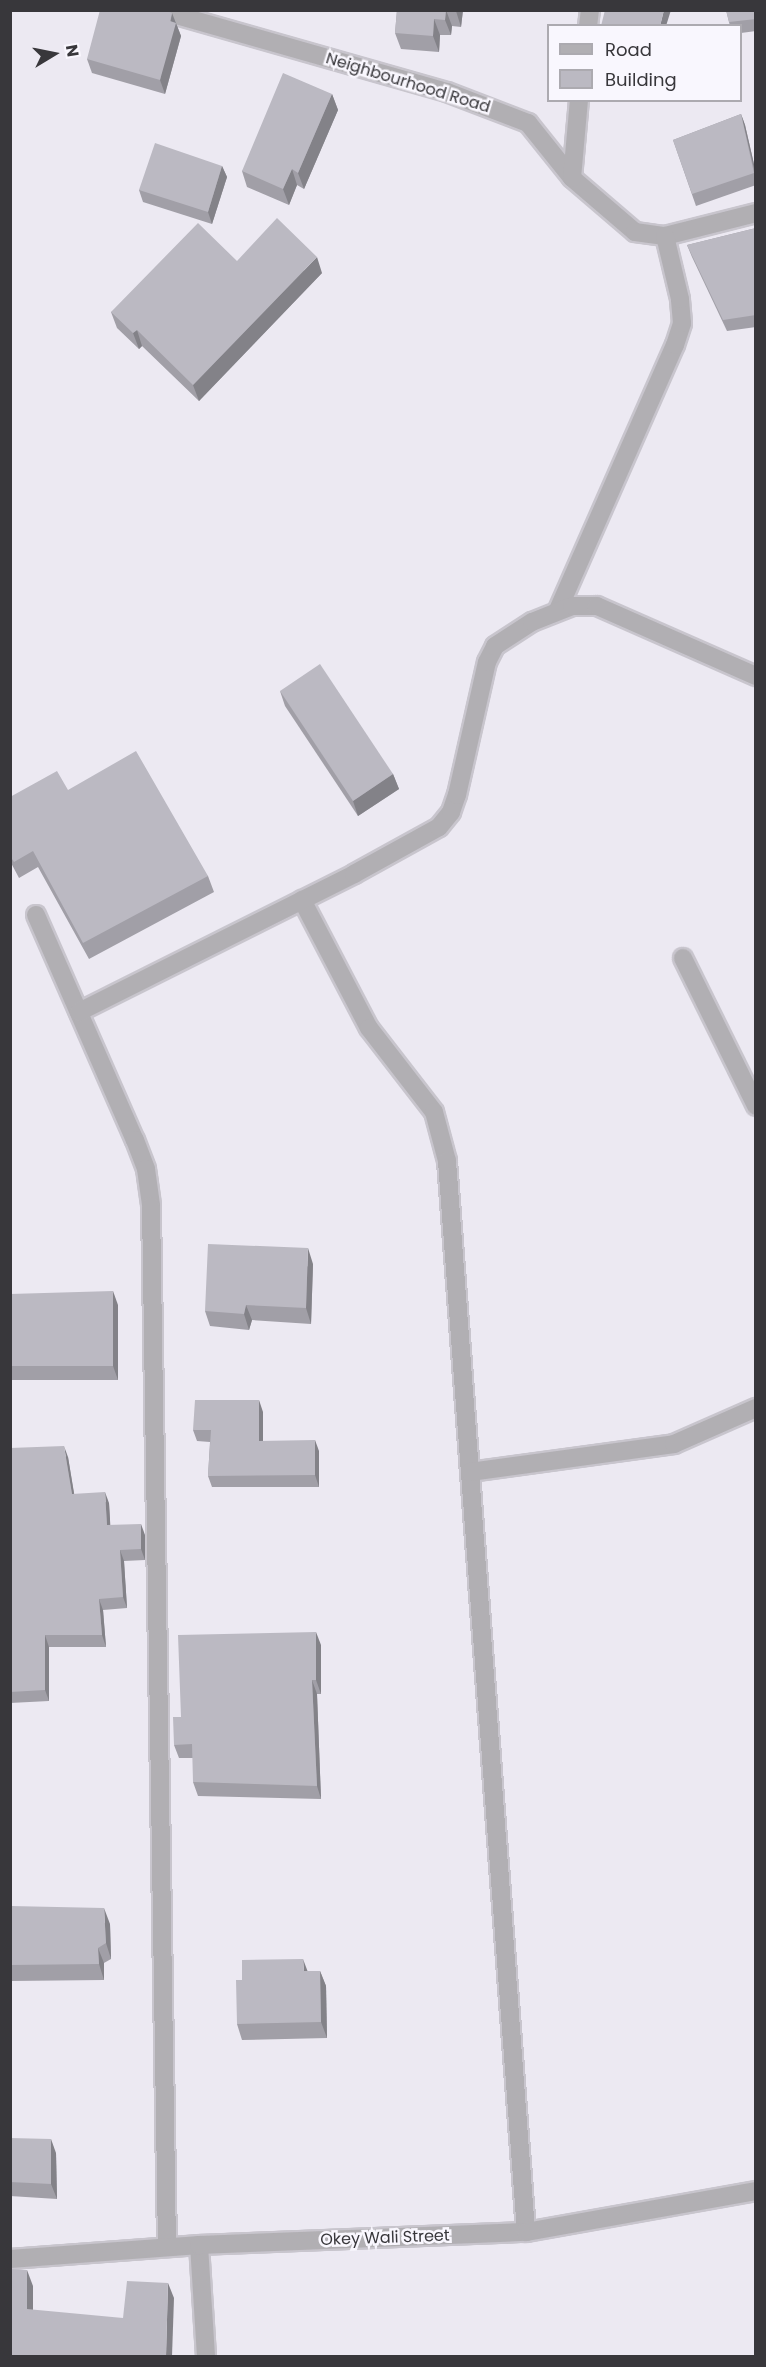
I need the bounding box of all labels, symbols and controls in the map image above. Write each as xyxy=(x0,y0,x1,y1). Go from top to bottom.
north arrow xyxy=(24,24,84,84)
legend xyxy=(547,24,742,102)
text: Road xyxy=(605,37,652,62)
text: N xyxy=(60,43,85,59)
street label: Neighbourhood Road xyxy=(324,49,492,117)
text: Building xyxy=(605,67,677,92)
street label: Okey Wali Street xyxy=(320,2226,450,2250)

